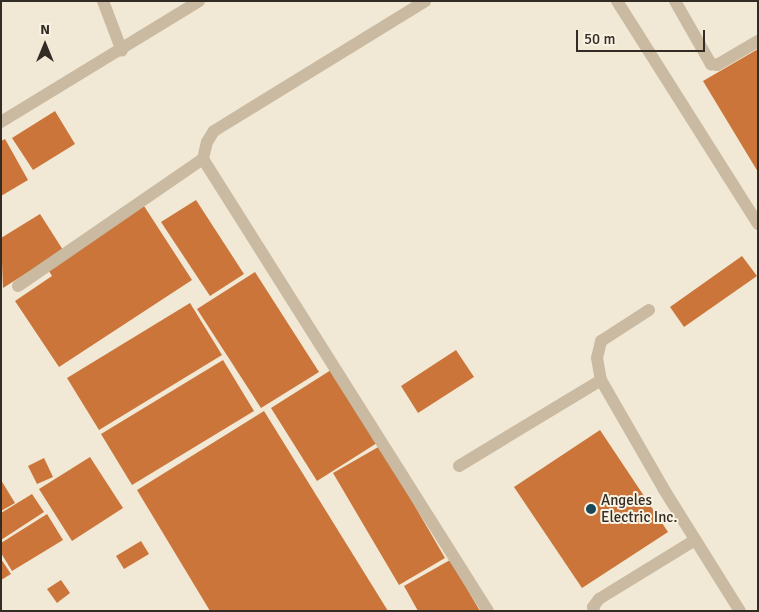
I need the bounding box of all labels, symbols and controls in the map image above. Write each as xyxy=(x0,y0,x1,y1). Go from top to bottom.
north arrow xyxy=(20,20,70,70)
scale bar xyxy=(579,20,708,52)
text: N xyxy=(40,21,50,38)
text: 50 m xyxy=(584,30,615,48)
place label: Angeles Electric Inc. xyxy=(601,491,677,526)
marker: Angeles Electric Inc. xyxy=(585,503,597,515)

